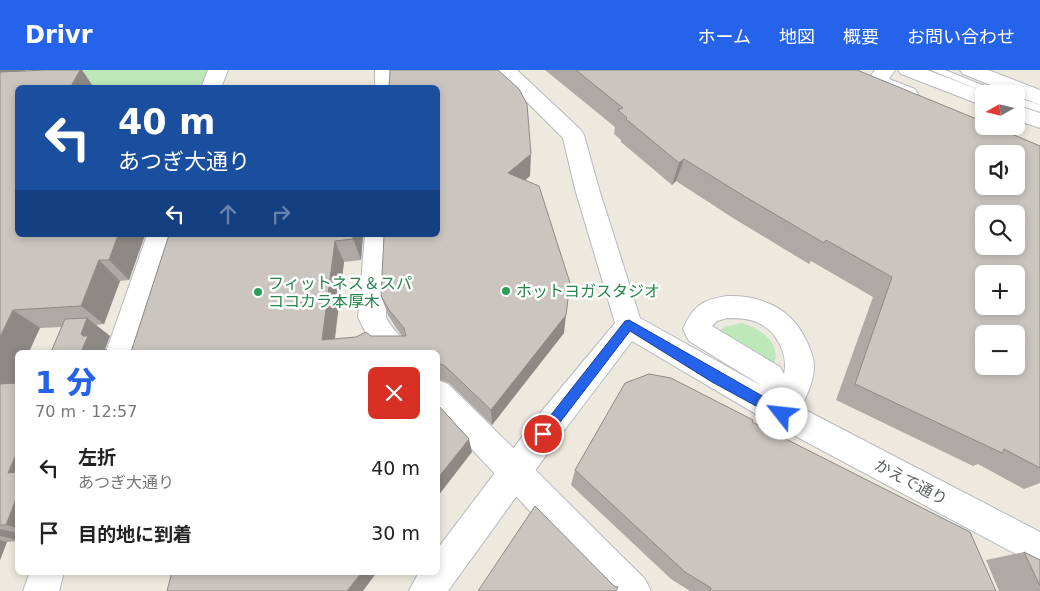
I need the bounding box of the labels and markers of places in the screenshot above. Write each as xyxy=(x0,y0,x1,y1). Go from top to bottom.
place label: フィットネス＆スパ ココカラ本厚木 xyxy=(268,274,412,311)
place label: ホットヨガスタジオ xyxy=(516,282,660,301)
marker: ホットヨガスタジオ xyxy=(500,285,512,297)
marker: フィットネス＆スパ ココカラ本厚木 xyxy=(252,286,264,298)
pin xyxy=(522,413,564,455)

